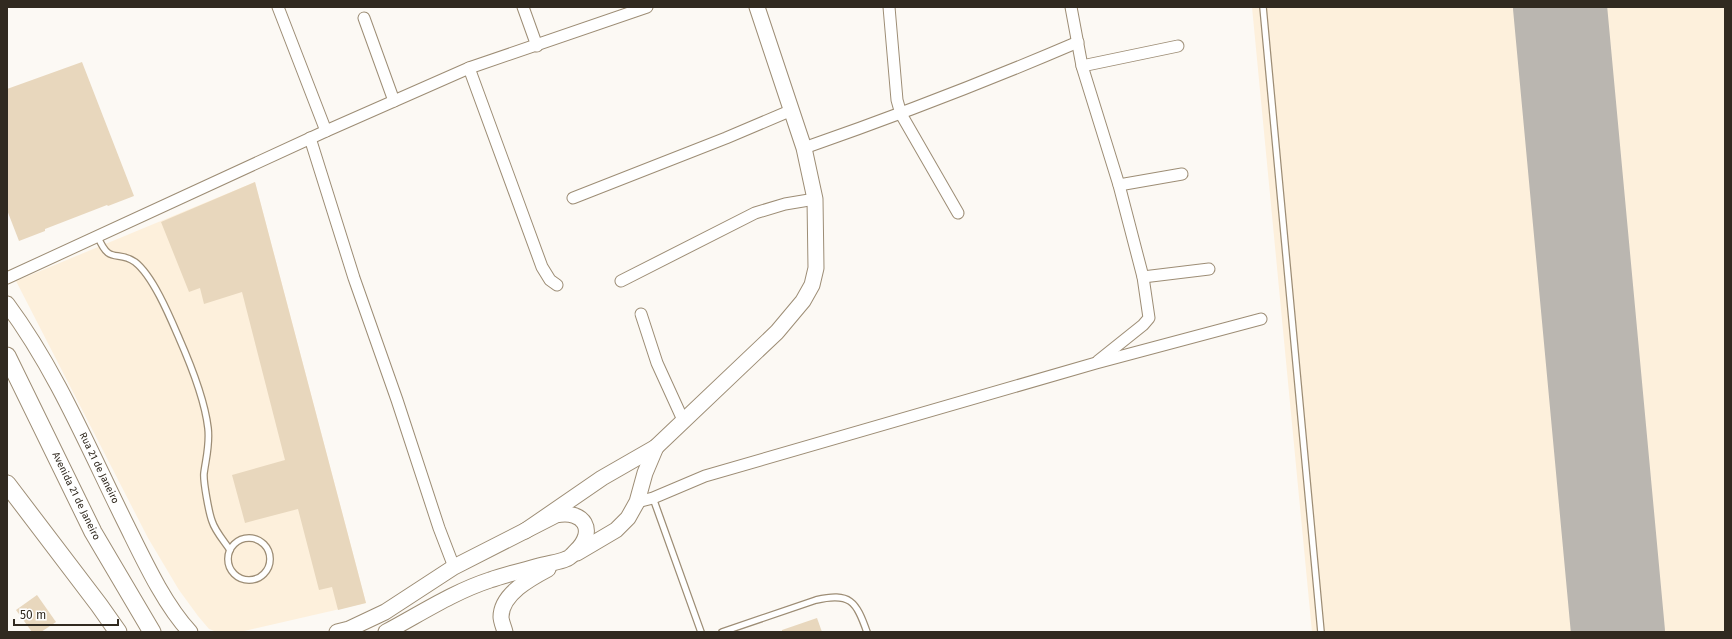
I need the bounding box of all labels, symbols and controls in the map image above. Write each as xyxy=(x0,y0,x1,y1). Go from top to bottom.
street label: Rua 21 de Janeiro xyxy=(77,430,122,506)
street label: Avenida 21 de Janeiro xyxy=(49,450,103,542)
scale bar xyxy=(14,601,118,627)
text: 50 m xyxy=(20,608,46,622)

